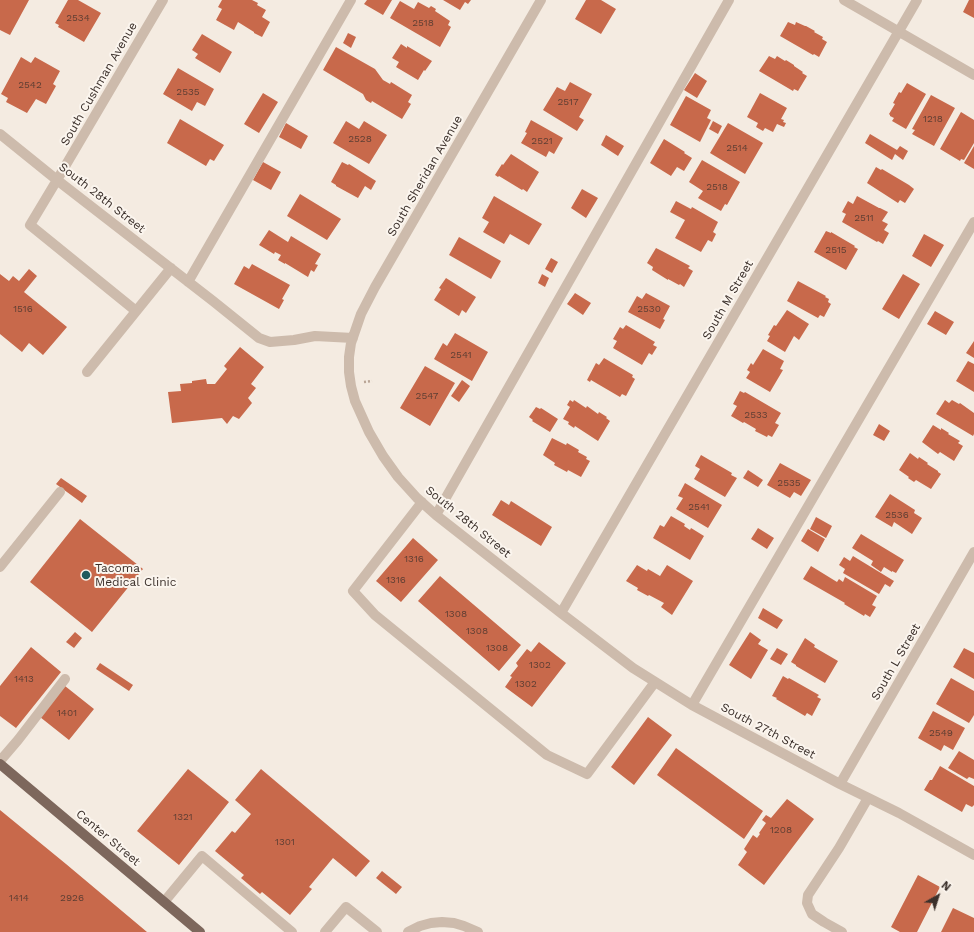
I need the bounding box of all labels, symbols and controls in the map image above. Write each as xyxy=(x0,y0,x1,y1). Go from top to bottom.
house number: 2534 xyxy=(66,12,90,24)
house number: 2518 xyxy=(412,17,434,29)
street label: South Cushman Avenue xyxy=(58,20,140,148)
house number: 2542 xyxy=(18,79,42,91)
house number: 2535 xyxy=(176,86,200,98)
house number: 2517 xyxy=(557,96,579,108)
street label: South Sheridan Avenue xyxy=(384,113,466,239)
house number: 1218 xyxy=(923,113,943,125)
house number: 2528 xyxy=(348,133,372,145)
house number: 2521 xyxy=(531,135,553,147)
house number: 2514 xyxy=(726,142,748,154)
street label: South 28th Street xyxy=(56,160,148,236)
house number: 2518 xyxy=(706,181,728,193)
house number: 2511 xyxy=(854,212,874,224)
house number: 2515 xyxy=(825,244,847,256)
street label: South M Street xyxy=(699,258,757,342)
house number: 1516 xyxy=(13,303,33,315)
house number: 2530 xyxy=(637,303,661,315)
house number: 2541 xyxy=(450,349,472,361)
house number: 2547 xyxy=(416,390,438,402)
house number: 2533 xyxy=(744,409,768,421)
house number: 2535 xyxy=(777,477,801,489)
street label: South 28th Street xyxy=(422,483,514,561)
house number: 2541 xyxy=(688,501,710,513)
house number: 2536 xyxy=(885,509,909,521)
house number: 1316 xyxy=(404,553,424,565)
place label: Tacoma Medical Clinic xyxy=(95,561,177,589)
marker: Tacoma Medical Clinic xyxy=(80,569,92,581)
house number: 1316 xyxy=(386,574,406,586)
house number: 1308 xyxy=(445,608,467,620)
street label: South L Street xyxy=(868,621,924,703)
house number: 1308 xyxy=(466,625,488,637)
house number: 1308 xyxy=(486,642,508,654)
house number: 1302 xyxy=(529,659,551,671)
house number: 1413 xyxy=(14,673,34,685)
house number: 1302 xyxy=(515,678,537,690)
street label: South 27th Street xyxy=(718,700,818,762)
house number: 1401 xyxy=(57,707,77,719)
house number: 2549 xyxy=(929,727,953,739)
street label: Center Street xyxy=(73,807,143,869)
house number: 1321 xyxy=(173,811,193,823)
house number: 1208 xyxy=(770,824,792,836)
house number: 1301 xyxy=(275,836,295,848)
north arrow xyxy=(918,876,958,916)
text: N xyxy=(939,879,953,894)
house number: 1414 xyxy=(9,892,29,904)
house number: 2926 xyxy=(60,892,84,904)

